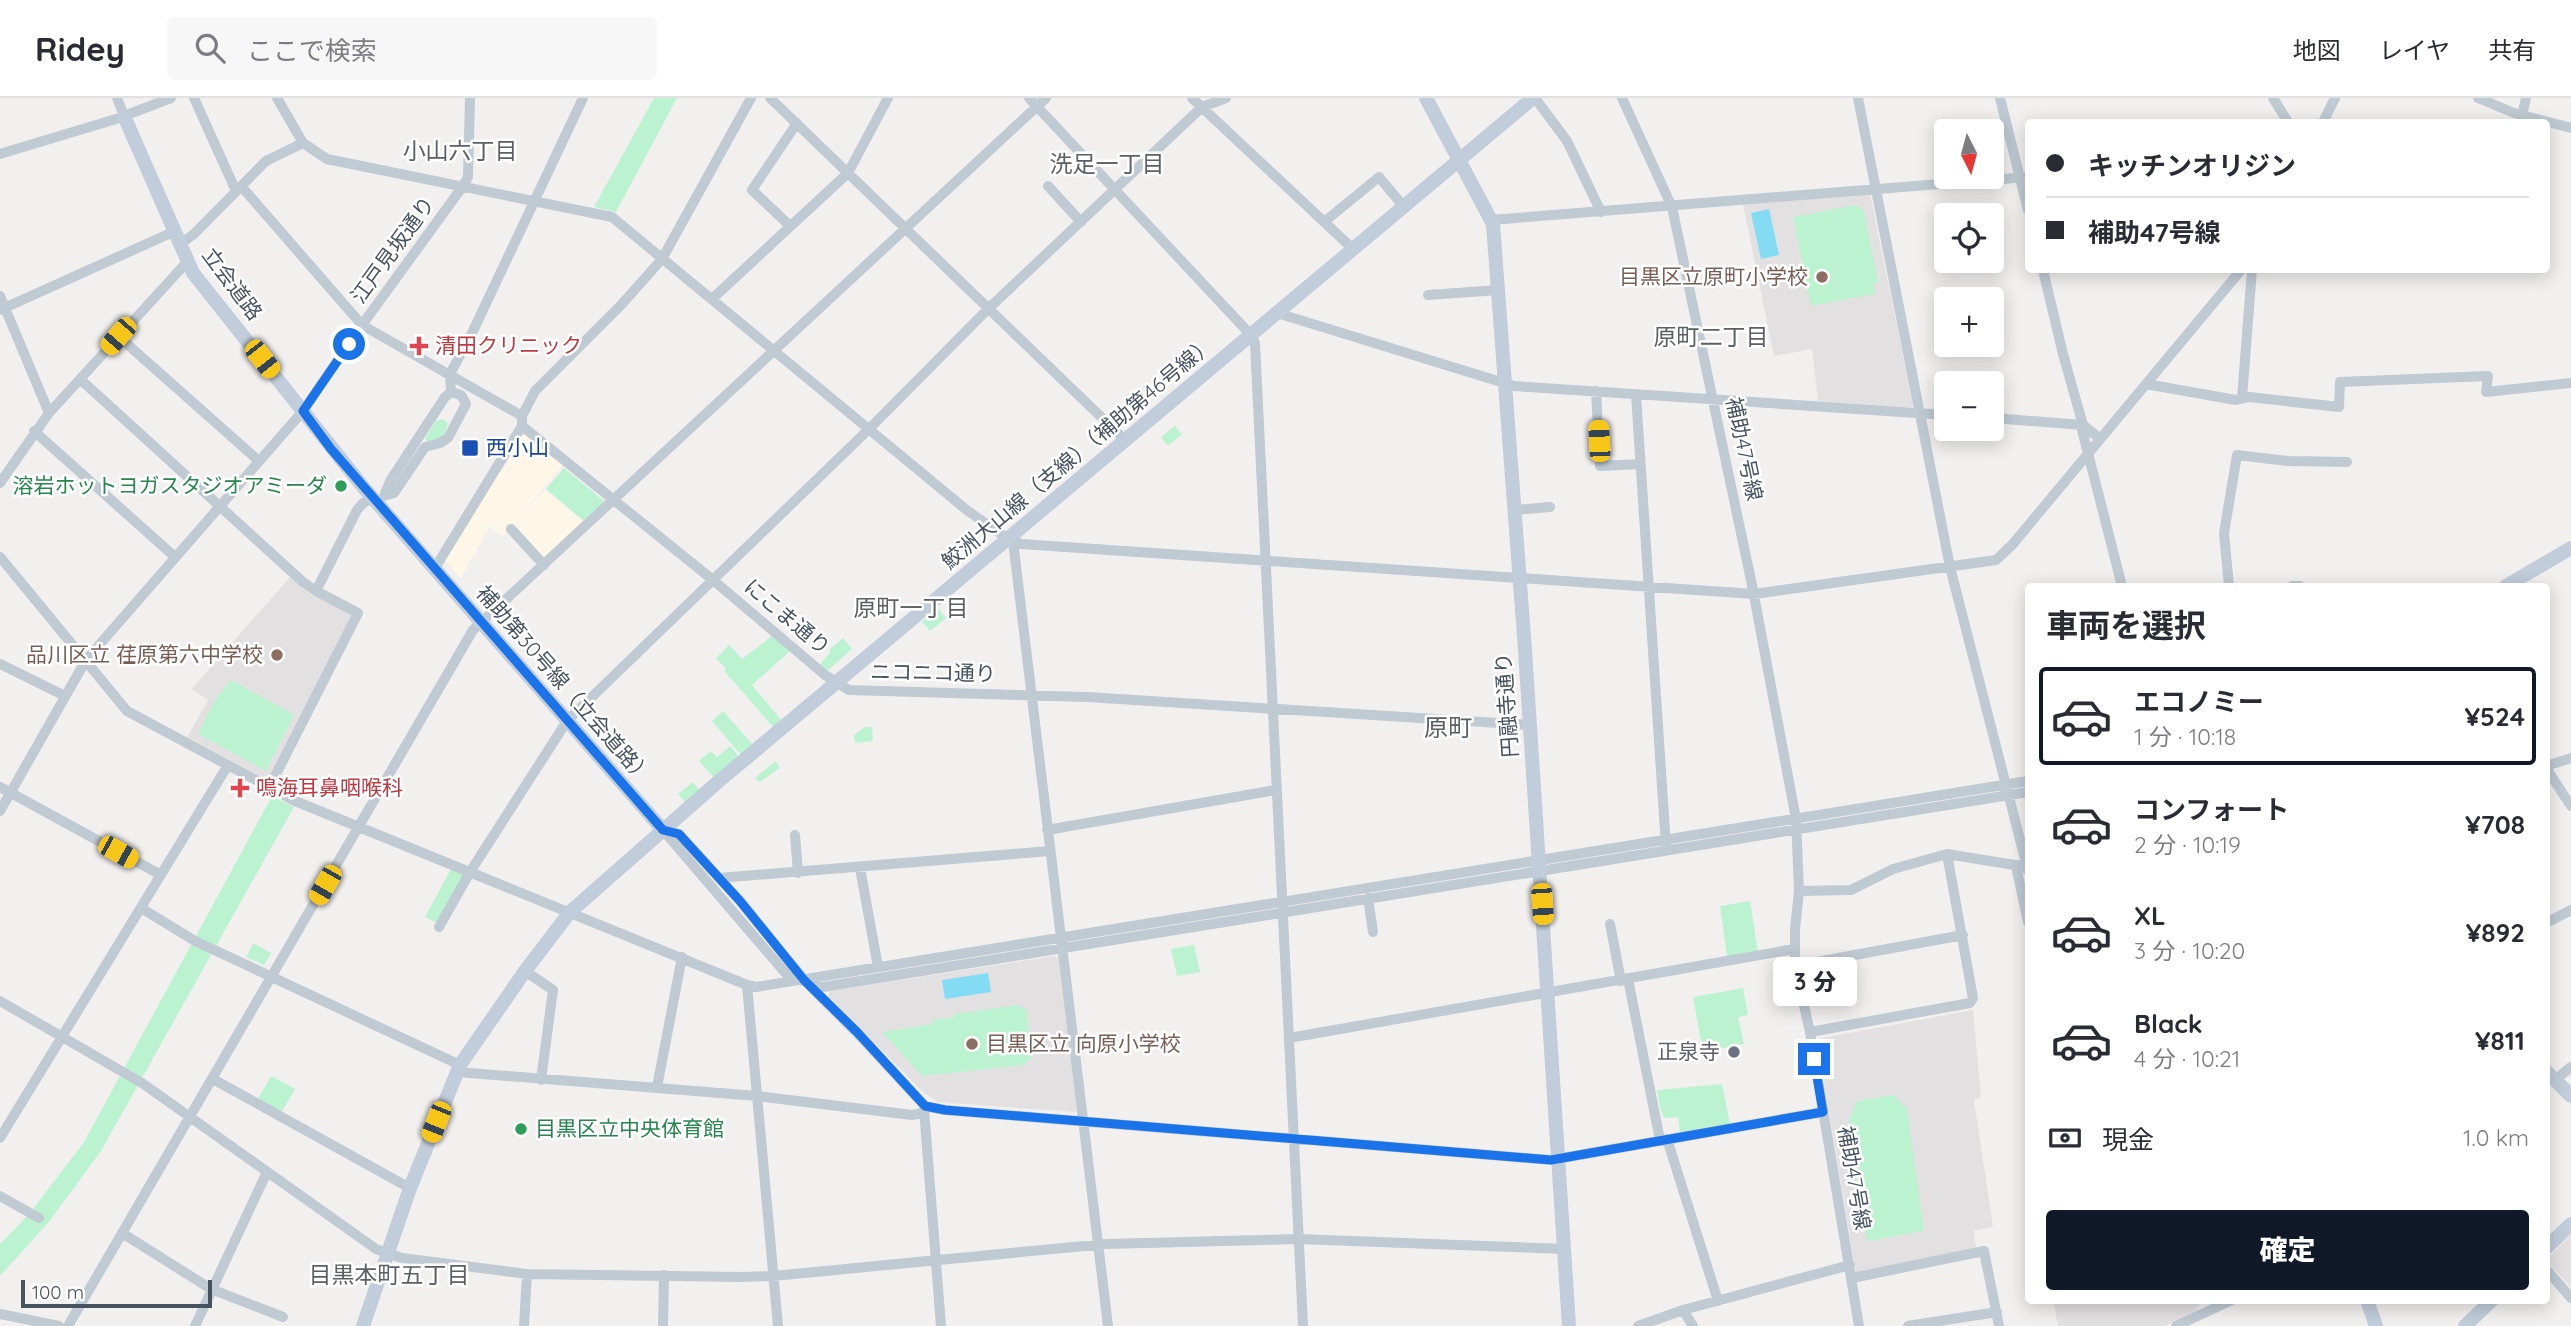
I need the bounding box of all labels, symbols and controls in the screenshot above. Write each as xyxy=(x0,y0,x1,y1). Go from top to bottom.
search box xyxy=(167,17,657,80)
text: Ridey xyxy=(35,28,125,69)
icon: search xyxy=(191,29,229,67)
text: ここで検索 xyxy=(247,34,377,67)
text: 地図 xyxy=(2293,35,2341,65)
text: レイヤ xyxy=(2379,35,2450,65)
text: 共有 xyxy=(2488,35,2536,65)
north arrow xyxy=(1934,119,2004,189)
map controls xyxy=(1934,119,2004,441)
district label: 小山六丁目 xyxy=(403,136,518,165)
district label: 洗足一丁目 xyxy=(1050,149,1165,178)
text: キッチンオリジン xyxy=(2088,149,2296,182)
street label: 江戸見坂通り xyxy=(345,191,440,308)
button: locate xyxy=(1934,203,2004,273)
text: 補助47号線 xyxy=(2088,216,2221,249)
street label: 立会道路 xyxy=(197,242,268,325)
place label: 目黒区立原町小学校 xyxy=(1619,263,1808,289)
marker: 目黒区立原町小学校 xyxy=(1814,269,1830,285)
button: + xyxy=(1934,287,2004,357)
car xyxy=(97,313,140,359)
district label: 原町二丁目 xyxy=(1654,322,1769,351)
route start xyxy=(333,328,365,360)
street label: 鮫洲大山線（支線）（補助第46号線） xyxy=(936,330,1219,574)
place label: 清田クリニック xyxy=(435,332,582,358)
car xyxy=(241,336,284,382)
marker: 清田クリニック xyxy=(409,336,429,356)
button: − xyxy=(1934,371,2004,441)
street label: 補助47号線 xyxy=(1721,395,1769,503)
car xyxy=(1588,419,1611,463)
place label: 西小山 xyxy=(486,434,549,460)
marker: 西小山 xyxy=(460,438,480,458)
place label: 溶岩ホットヨガスタジオアミーダ xyxy=(12,472,327,498)
marker: 溶岩ホットヨガスタジオアミーダ xyxy=(333,478,349,494)
street label: にこま通り xyxy=(739,573,836,660)
street label: 補助第30号線（立会道路） xyxy=(471,580,658,789)
district label: 原町一丁目 xyxy=(854,593,969,622)
text: 車両を選択 xyxy=(2046,605,2206,645)
place label: 品川区立 荏原第六中学校 xyxy=(26,641,263,667)
marker: 品川区立 荏原第六中学校 xyxy=(269,647,285,663)
street label: 円融寺通り xyxy=(1489,652,1523,758)
street label: ニコニコ通り xyxy=(870,658,996,686)
icon: car xyxy=(2050,685,2113,748)
text: エコノミー xyxy=(2134,685,2264,718)
text: ¥524 xyxy=(2464,700,2525,733)
district label: 原町 xyxy=(1424,712,1472,742)
text: 1 分 · 10:18 xyxy=(2134,722,2236,751)
place label: 鳴海耳鼻咽喉科 xyxy=(256,774,403,800)
marker: 鳴海耳鼻咽喉科 xyxy=(230,778,250,798)
icon: car xyxy=(2050,793,2113,856)
text: コンフォート xyxy=(2134,793,2289,826)
text: ¥708 xyxy=(2465,808,2525,841)
text: 2 分 · 10:19 xyxy=(2134,830,2241,859)
car xyxy=(95,833,142,871)
car xyxy=(306,862,345,908)
car xyxy=(1531,882,1554,926)
text: XL xyxy=(2134,899,2166,932)
icon: car xyxy=(2050,901,2113,964)
text: ¥892 xyxy=(2466,916,2525,949)
text: 3 分 · 10:20 xyxy=(2134,936,2245,965)
callout: 3 分 xyxy=(1772,958,1856,1006)
text: 3 分 xyxy=(1794,967,1836,996)
text: Black xyxy=(2134,1007,2203,1040)
icon: car xyxy=(2050,1009,2113,1072)
text: ¥811 xyxy=(2475,1024,2525,1057)
place label: 目黒区立 向原小学校 xyxy=(986,1030,1181,1056)
marker: 目黒区立 向原小学校 xyxy=(964,1036,980,1052)
place label: 正泉寺 xyxy=(1657,1038,1720,1064)
route end xyxy=(1798,1043,1830,1075)
marker: 正泉寺 xyxy=(1726,1044,1742,1060)
text: 4 分 · 10:21 xyxy=(2134,1044,2240,1073)
car xyxy=(419,1099,454,1145)
place label: 目黒区立中央体育館 xyxy=(535,1115,724,1141)
icon: cash xyxy=(2046,1119,2084,1157)
marker: 目黒区立中央体育館 xyxy=(513,1121,529,1137)
text: 現金 xyxy=(2102,1123,2154,1156)
text: 1.0 km xyxy=(2463,1123,2529,1152)
street label: 補助47号線 xyxy=(1833,1124,1877,1232)
button: 確定 xyxy=(2046,1210,2529,1290)
district label: 目黒本町五丁目 xyxy=(309,1260,470,1289)
scale bar xyxy=(21,1277,212,1309)
text: 100 m xyxy=(32,1280,84,1304)

